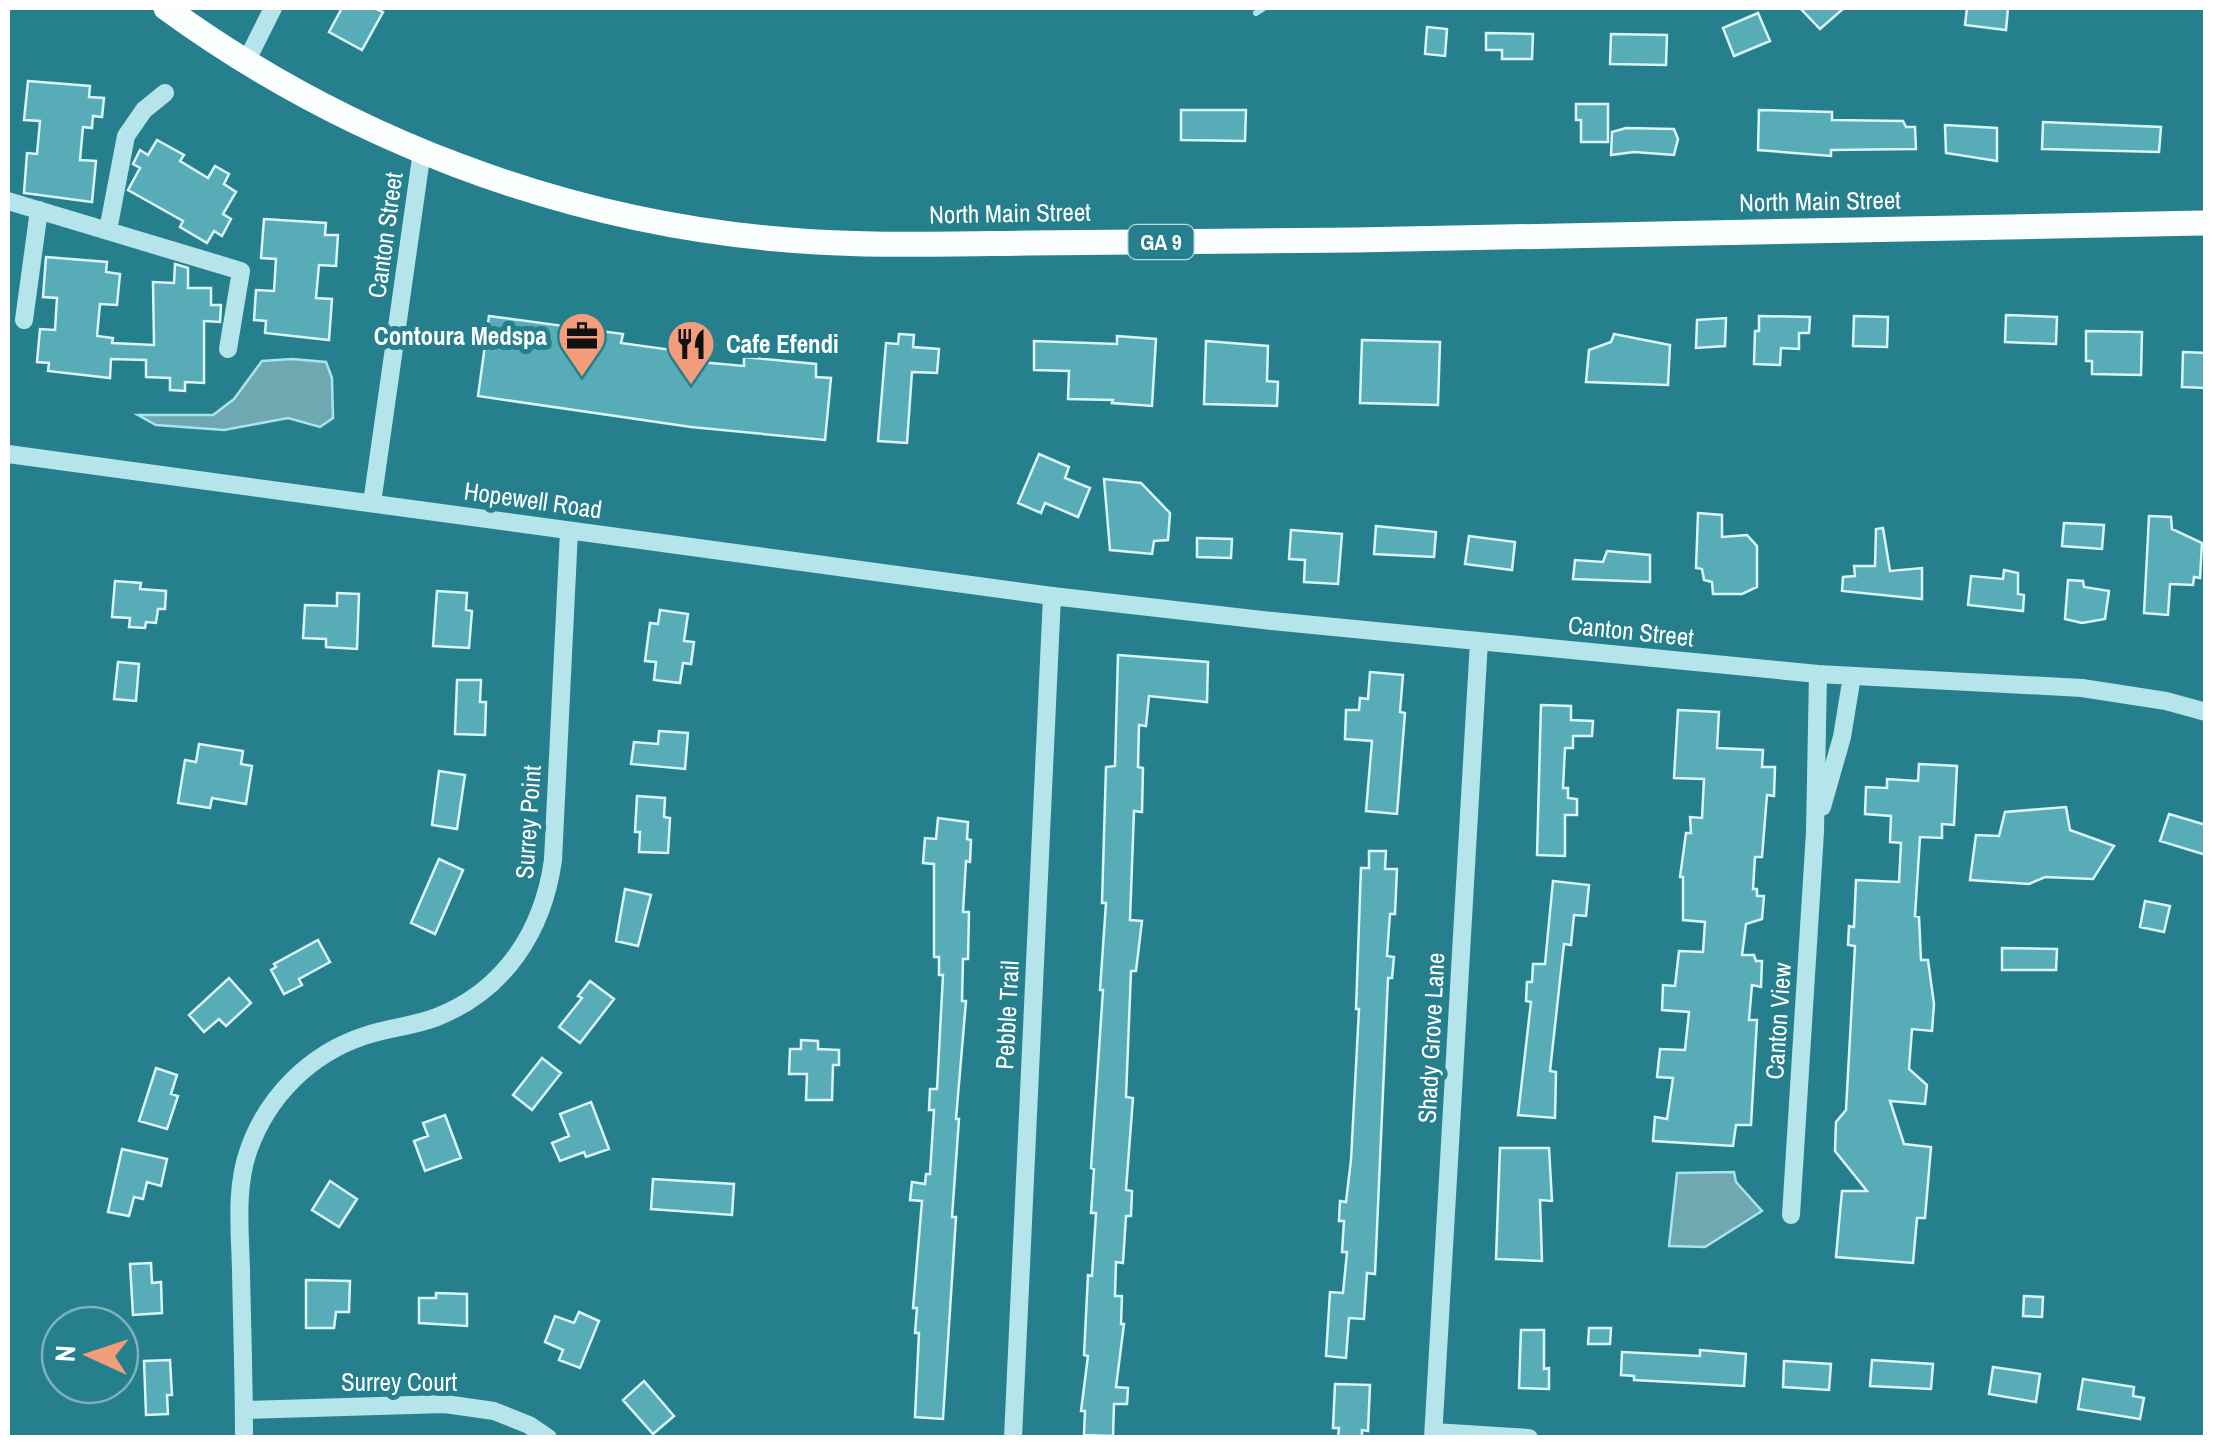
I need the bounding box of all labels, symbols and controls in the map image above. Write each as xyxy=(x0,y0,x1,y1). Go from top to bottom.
street label: Canton Street xyxy=(359,170,411,300)
street label: North Main Street xyxy=(1739,183,1901,219)
street label: North Main Street xyxy=(929,195,1091,231)
road number: GA 9 xyxy=(1128,225,1194,259)
office icon: Contoura Medspa xyxy=(556,310,608,378)
restaurant icon: Cafe Efendi xyxy=(665,318,717,386)
place label: Contoura Medspa xyxy=(374,319,548,353)
place label: Cafe Efendi xyxy=(726,327,839,361)
street label: Hopewell Road xyxy=(462,473,604,527)
street label: Canton Street xyxy=(1566,607,1696,655)
street label: Surrey Point xyxy=(507,764,549,880)
street label: Shady Grove Lane xyxy=(1410,952,1452,1124)
street label: Pebble Trail xyxy=(987,959,1027,1071)
street label: Canton View xyxy=(1757,961,1799,1081)
north arrow xyxy=(40,1305,140,1405)
text: N xyxy=(46,1344,84,1363)
street label: Surrey Court xyxy=(341,1365,457,1399)

